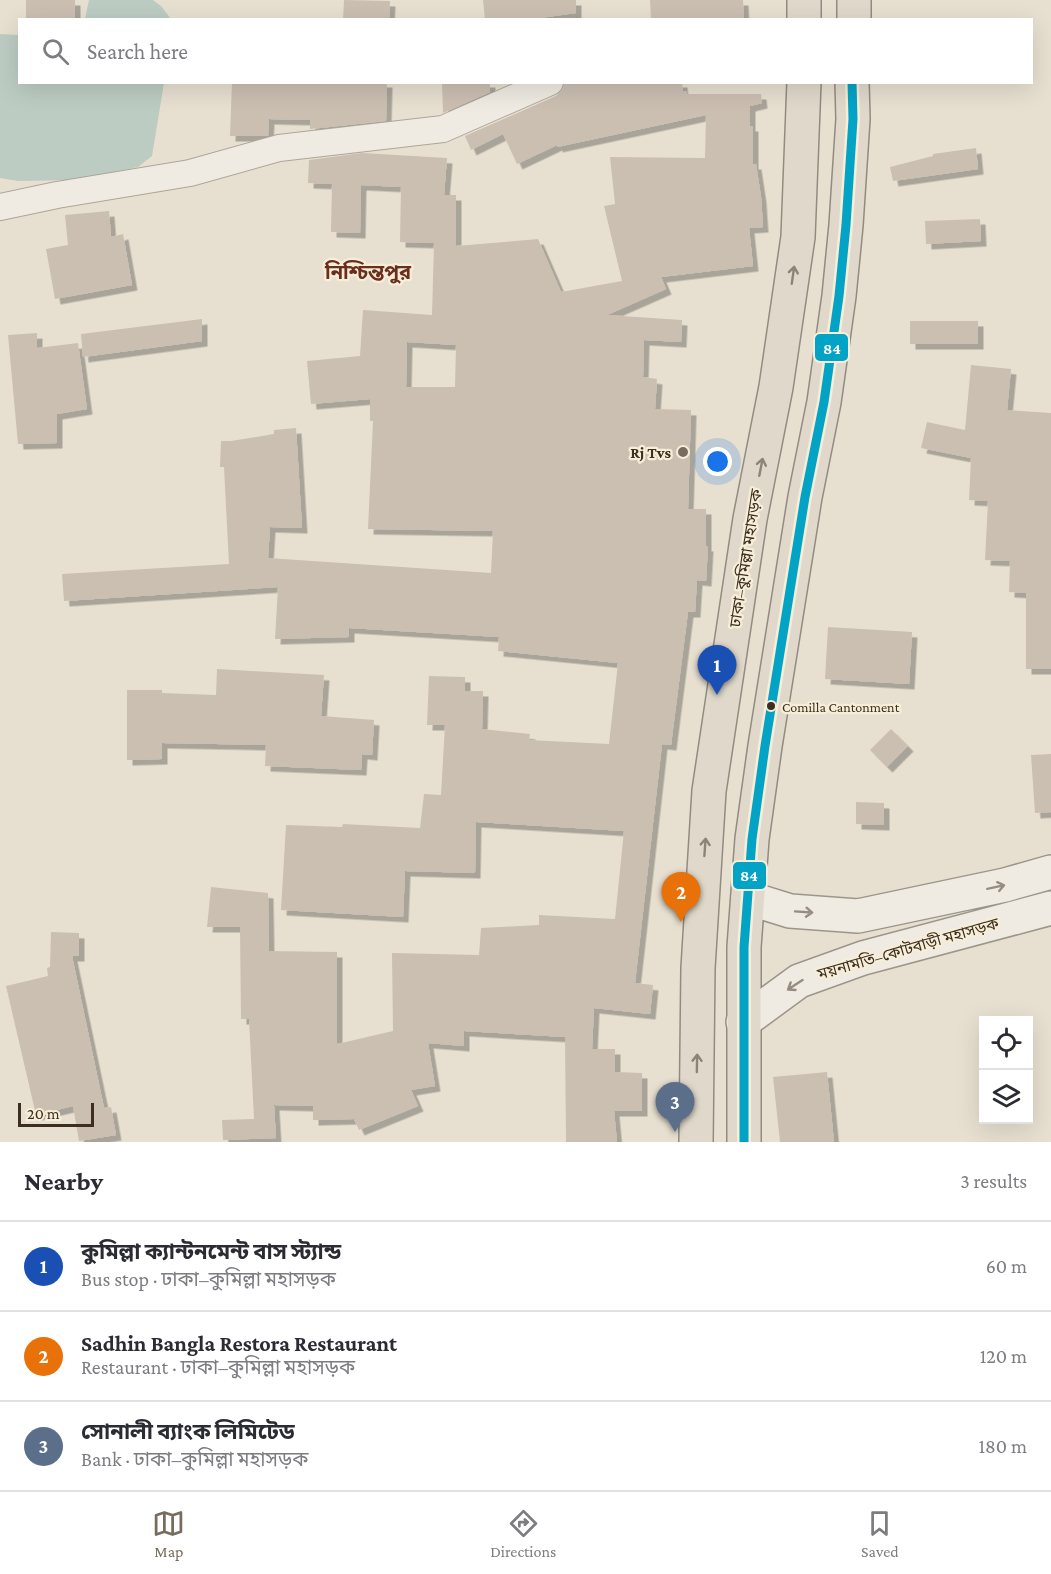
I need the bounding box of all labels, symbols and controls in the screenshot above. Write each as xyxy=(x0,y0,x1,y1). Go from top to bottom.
search box xyxy=(18,18,1033,84)
icon: search xyxy=(39,35,72,68)
text: Search here xyxy=(87,39,188,64)
district label: নিশ্চিন্তপুর xyxy=(324,260,412,284)
one-way arrow xyxy=(787,265,798,285)
line badge: 84 xyxy=(814,333,849,362)
text: 84 xyxy=(823,340,841,357)
place label: Rj Tvs xyxy=(630,444,671,462)
marker: Rj Tvs xyxy=(676,445,690,459)
your location xyxy=(703,447,732,476)
one-way arrow xyxy=(756,458,767,477)
street label: ঢাকা–কুমিল্লা মহাসড়ক xyxy=(725,487,766,630)
pin: 1 xyxy=(698,646,736,695)
place label: Comilla Cantonment xyxy=(782,699,900,715)
marker: Comilla Cantonment xyxy=(765,700,777,712)
one-way arrow xyxy=(700,837,711,857)
line badge: 84 xyxy=(732,861,767,890)
text: 84 xyxy=(740,867,758,884)
pin: 2 xyxy=(662,872,700,922)
one-way arrow xyxy=(986,881,1005,892)
one-way arrow xyxy=(794,907,814,918)
street label: ময়নামতি–কোটবাড়ী মহাসড়ক xyxy=(814,913,1002,983)
one-way arrow xyxy=(787,979,803,991)
map controls xyxy=(979,1016,1033,1124)
button: locate xyxy=(979,1016,1033,1070)
one-way arrow xyxy=(691,1053,702,1073)
button: layers xyxy=(979,1070,1033,1124)
pin: 3 xyxy=(656,1082,694,1132)
scale bar xyxy=(18,1100,94,1128)
text: 20 m xyxy=(27,1105,60,1122)
text: Nearby xyxy=(24,1167,103,1196)
text: 3 results xyxy=(960,1170,1027,1192)
text: কুমিল্লা ক্যান্টনমেন্ট বাস স্ট্যান্ড xyxy=(81,1239,341,1264)
text: 1 xyxy=(40,1255,47,1277)
text: 60 m xyxy=(986,1255,1027,1277)
text: Bus stop · ঢাকা–কুমিল্লা মহাসড়ক xyxy=(81,1268,336,1290)
text: Sadhin Bangla Restora Restaurant xyxy=(81,1331,397,1356)
text: 2 xyxy=(38,1345,49,1367)
text: 120 m xyxy=(980,1345,1027,1367)
text: Restaurant · ঢাকা–কুমিল্লা মহাসড়ক xyxy=(81,1356,355,1378)
text: সোনালী ব্যাংক লিমিটেড xyxy=(81,1419,295,1444)
text: 3 xyxy=(39,1435,48,1457)
text: 180 m xyxy=(978,1435,1027,1457)
text: Bank · ঢাকা–কুমিল্লা মহাসড়ক xyxy=(81,1448,308,1470)
tab: Map xyxy=(152,1507,185,1560)
tab: Directions xyxy=(490,1507,556,1560)
tab: Saved xyxy=(861,1507,899,1560)

